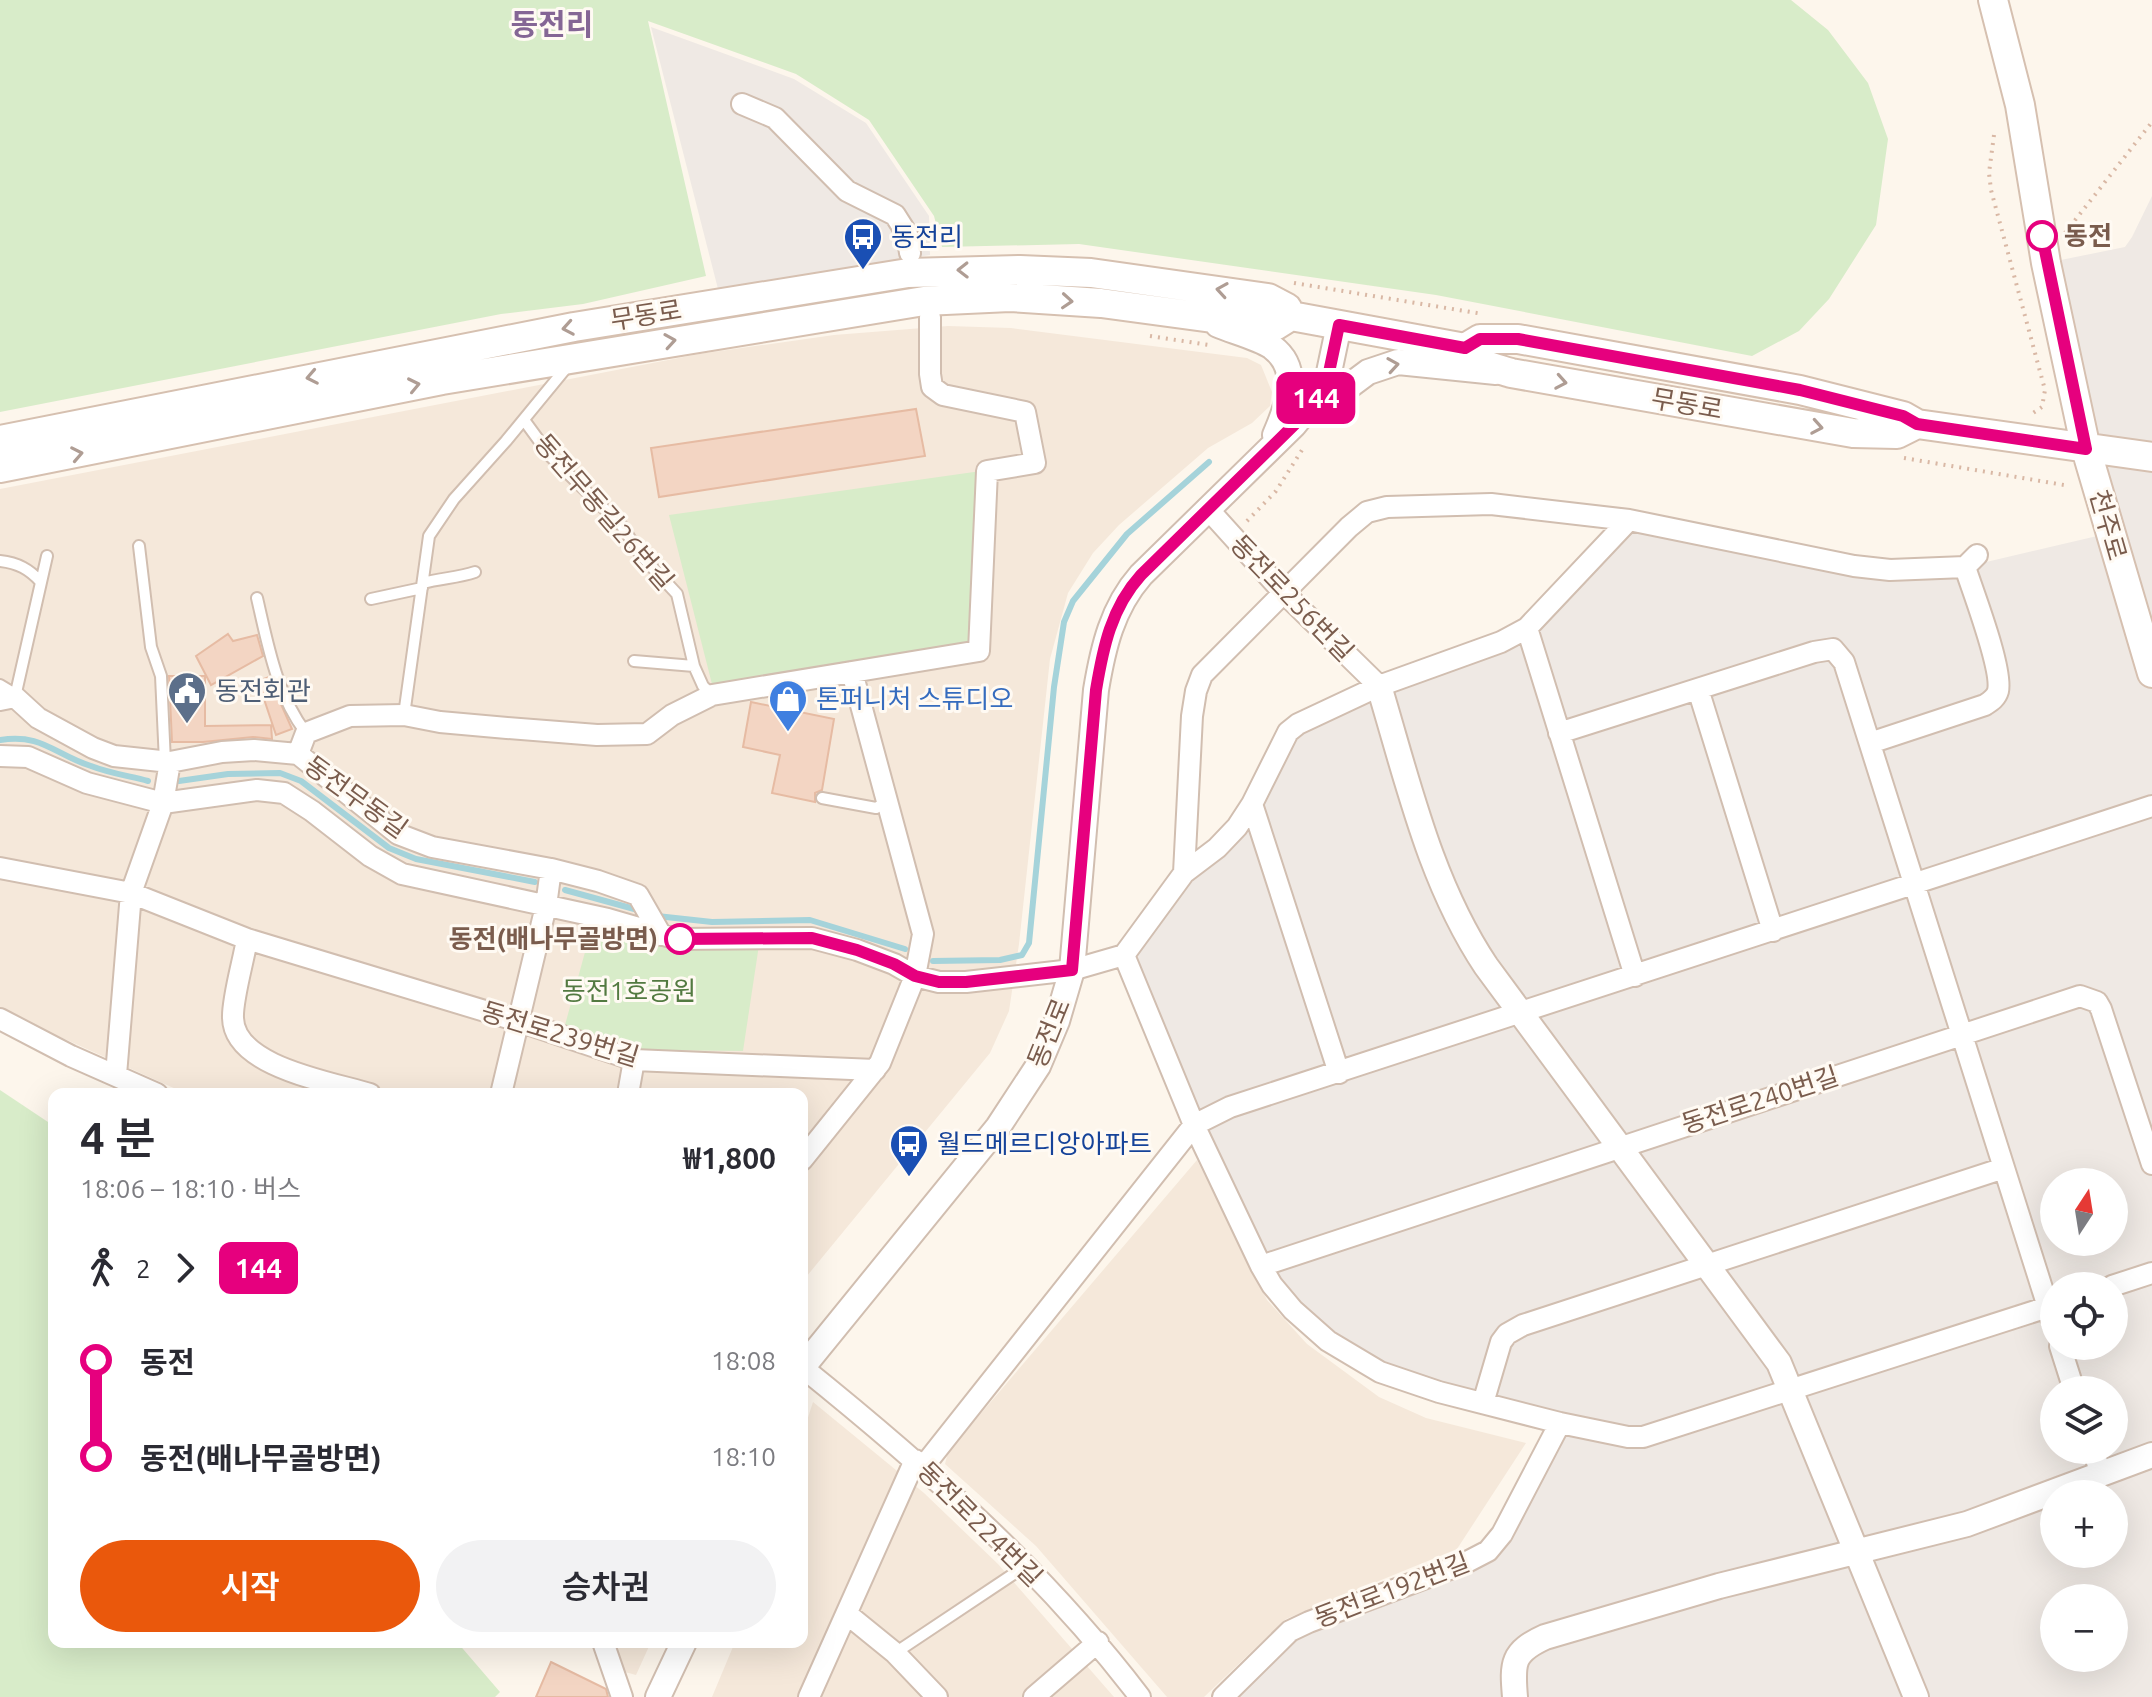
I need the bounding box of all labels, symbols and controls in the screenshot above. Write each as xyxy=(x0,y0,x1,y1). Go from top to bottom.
district label: 동전리 xyxy=(511,7,593,41)
bus stop icon: 동전리 xyxy=(842,216,884,271)
marker: 동전 xyxy=(2027,221,2057,251)
place label: 동전 xyxy=(2064,221,2112,250)
place label: 동전리 xyxy=(891,222,963,251)
one-way arrow xyxy=(956,261,969,279)
one-way arrow xyxy=(1215,283,1229,300)
one-way arrow xyxy=(1061,292,1074,309)
street label: 무동로 xyxy=(608,295,684,334)
one-way arrow xyxy=(561,319,574,336)
one-way arrow xyxy=(663,334,677,351)
one-way arrow xyxy=(1387,357,1400,374)
one-way arrow xyxy=(306,368,320,385)
line badge: 144 xyxy=(1270,372,1362,424)
one-way arrow xyxy=(1554,372,1568,389)
one-way arrow xyxy=(406,377,420,394)
text: 144 xyxy=(1292,382,1340,413)
street label: 무동로 xyxy=(1649,383,1725,424)
one-way arrow xyxy=(1810,417,1824,434)
street label: 동전무동길26번길 xyxy=(529,428,680,595)
one-way arrow xyxy=(69,446,83,463)
street label: 천주로 xyxy=(2085,486,2132,563)
street label: 동전로256번길 xyxy=(1225,529,1360,667)
public building icon: 동전회관 xyxy=(166,670,208,725)
place label: 동전회관 xyxy=(215,676,311,705)
shop icon: 톤퍼니처 스튜디오 xyxy=(767,678,809,733)
place label: 톤퍼니처 스튜디오 xyxy=(816,684,1013,713)
street label: 동전무동길 xyxy=(299,750,413,843)
place label: 동전(배나무골방면) xyxy=(449,924,658,953)
marker: 동전(배나무골방면) xyxy=(665,924,695,954)
park label: 동전1호공원 xyxy=(562,976,696,1005)
street label: 동전로 xyxy=(1022,994,1075,1072)
street label: 동전로239번길 xyxy=(478,996,643,1071)
street label: 동전로240번길 xyxy=(1678,1060,1842,1139)
text: 4 분 xyxy=(80,1113,156,1162)
bus stop icon: 월드메르디앙아파트 xyxy=(888,1123,930,1178)
place label: 월드메르디앙아파트 xyxy=(937,1129,1152,1158)
text: ₩1,800 xyxy=(683,1141,776,1175)
north arrow xyxy=(2040,1168,2128,1256)
map controls xyxy=(2040,1168,2128,1672)
text: 18:06 – 18:10 · 버스 xyxy=(80,1174,301,1203)
icon: walk xyxy=(80,1246,124,1290)
icon: forward xyxy=(163,1246,207,1290)
text: 144 xyxy=(235,1252,282,1283)
text: 2 xyxy=(136,1254,151,1283)
button: locate xyxy=(2040,1272,2128,1360)
text: 동전 xyxy=(140,1345,195,1379)
text: 18:08 xyxy=(711,1346,776,1375)
button: layers xyxy=(2040,1376,2128,1464)
text: 동전(배나무골방면) xyxy=(140,1441,382,1475)
text: 18:10 xyxy=(711,1442,776,1471)
street label: 동전로224번길 xyxy=(912,1456,1048,1592)
button: + xyxy=(2040,1480,2128,1568)
button: 시작 xyxy=(80,1540,420,1632)
button: 승차권 xyxy=(436,1540,776,1632)
street label: 동전로192번길 xyxy=(1310,1547,1473,1632)
button: − xyxy=(2040,1584,2128,1672)

